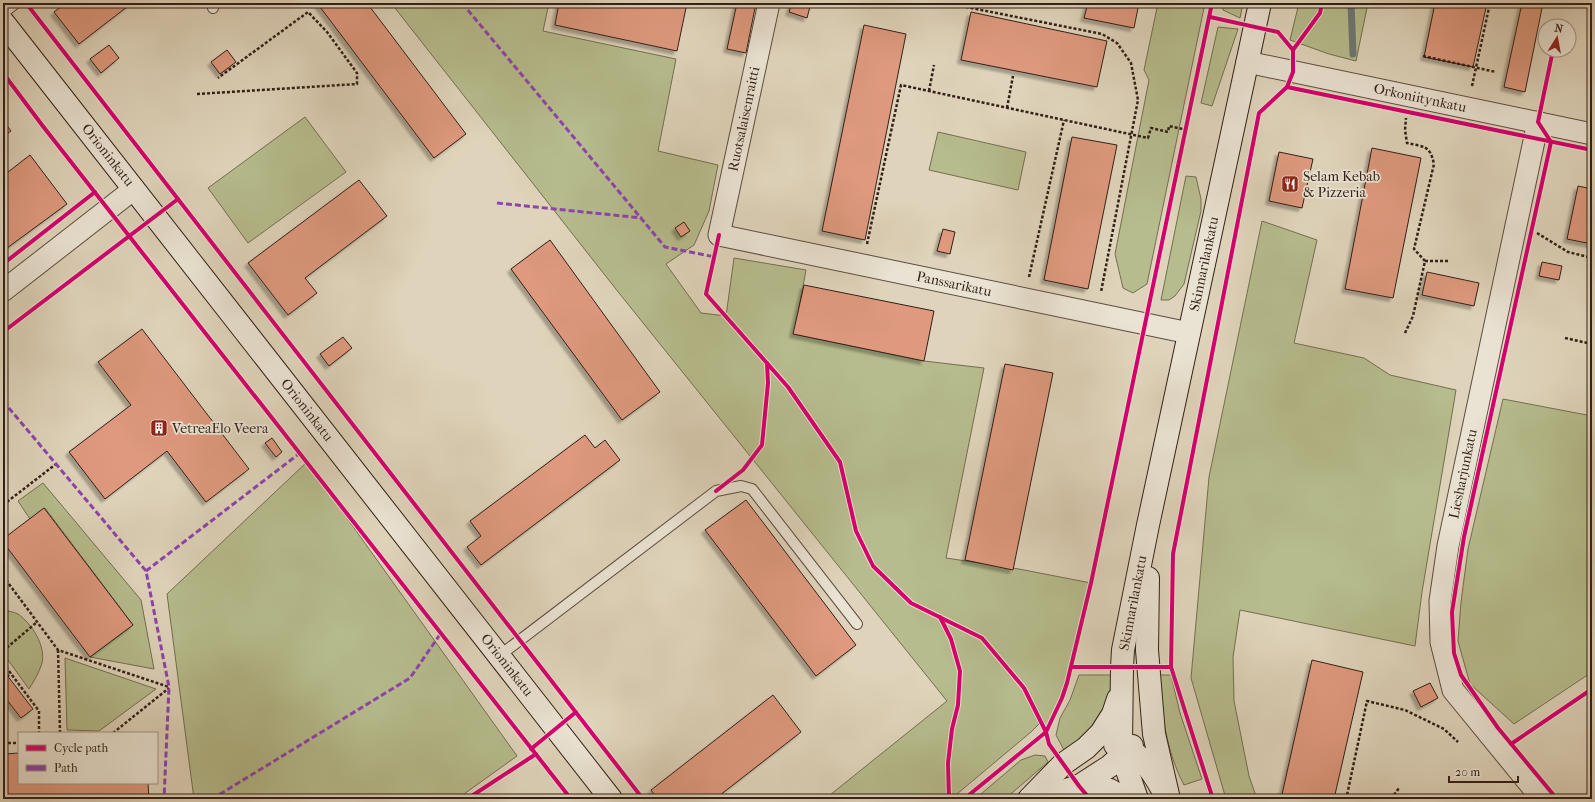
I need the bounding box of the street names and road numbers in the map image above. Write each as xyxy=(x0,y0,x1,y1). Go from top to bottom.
street label: Ruotsalaisenraitti xyxy=(725,65,763,173)
street label: Orkoniitynkatu xyxy=(1372,80,1468,116)
street label: Orioninkatu xyxy=(78,120,138,190)
street label: Skinnarilankatu xyxy=(1186,215,1222,313)
street label: Panssarikatu xyxy=(915,268,993,300)
street label: Orioninkatu xyxy=(277,375,337,445)
street label: Liesharjunkatu xyxy=(1445,428,1481,520)
street label: Skinnarilankatu xyxy=(1115,554,1151,652)
street label: Orioninkatu xyxy=(477,630,537,700)

